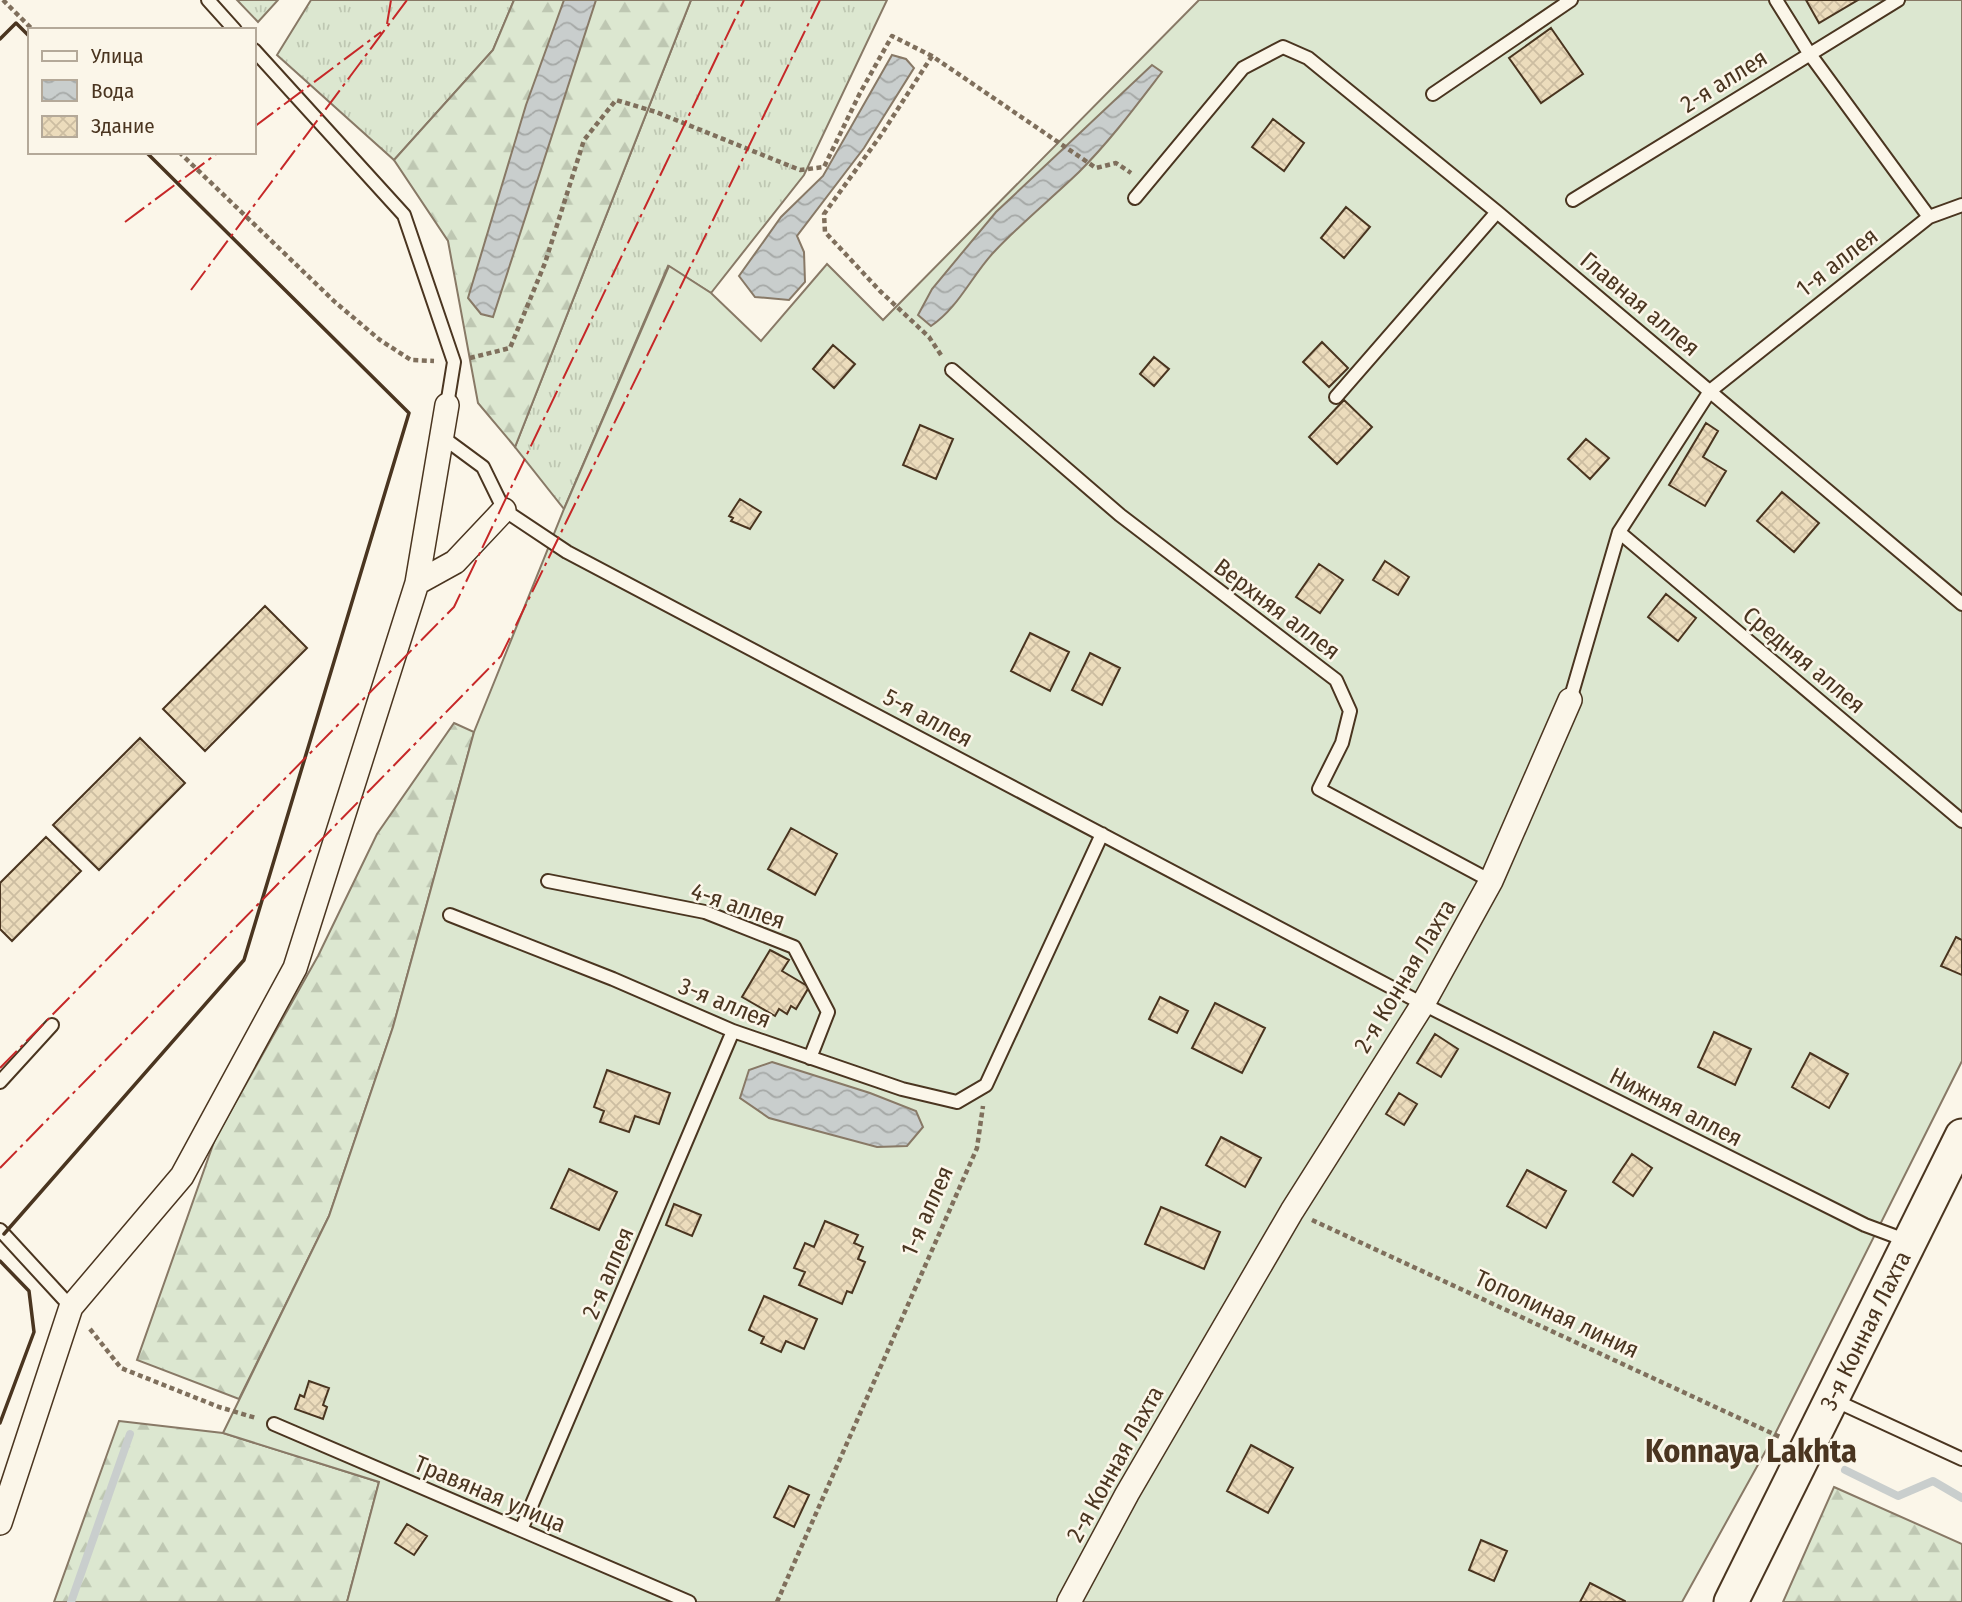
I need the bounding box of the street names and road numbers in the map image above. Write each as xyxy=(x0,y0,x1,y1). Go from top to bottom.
street label: 2-я аллея xyxy=(1676,44,1772,118)
street label: 1-я аллея xyxy=(1791,222,1883,302)
street label: Главная аллея xyxy=(1575,246,1705,362)
street label: Верхняя аллея xyxy=(1209,553,1345,665)
street label: Средняя аллея xyxy=(1737,601,1871,719)
street label: 5-я аллея xyxy=(879,683,977,753)
street label: 4-я аллея xyxy=(687,877,789,935)
street label: 2-я Конная Лахта xyxy=(1348,894,1462,1058)
street label: 3-я аллея xyxy=(675,972,775,1034)
street label: Нижняя аллея xyxy=(1605,1062,1747,1152)
street label: 1-я аллея xyxy=(895,1162,959,1260)
street label: 2-я аллея xyxy=(576,1223,640,1323)
street label: 3-я Конная Лахта xyxy=(1814,1246,1917,1415)
street label: Тополиная линия xyxy=(1471,1264,1643,1364)
street label: 2-я Конная Лахта xyxy=(1061,1381,1169,1547)
street label: Травяная улица xyxy=(410,1450,570,1538)

